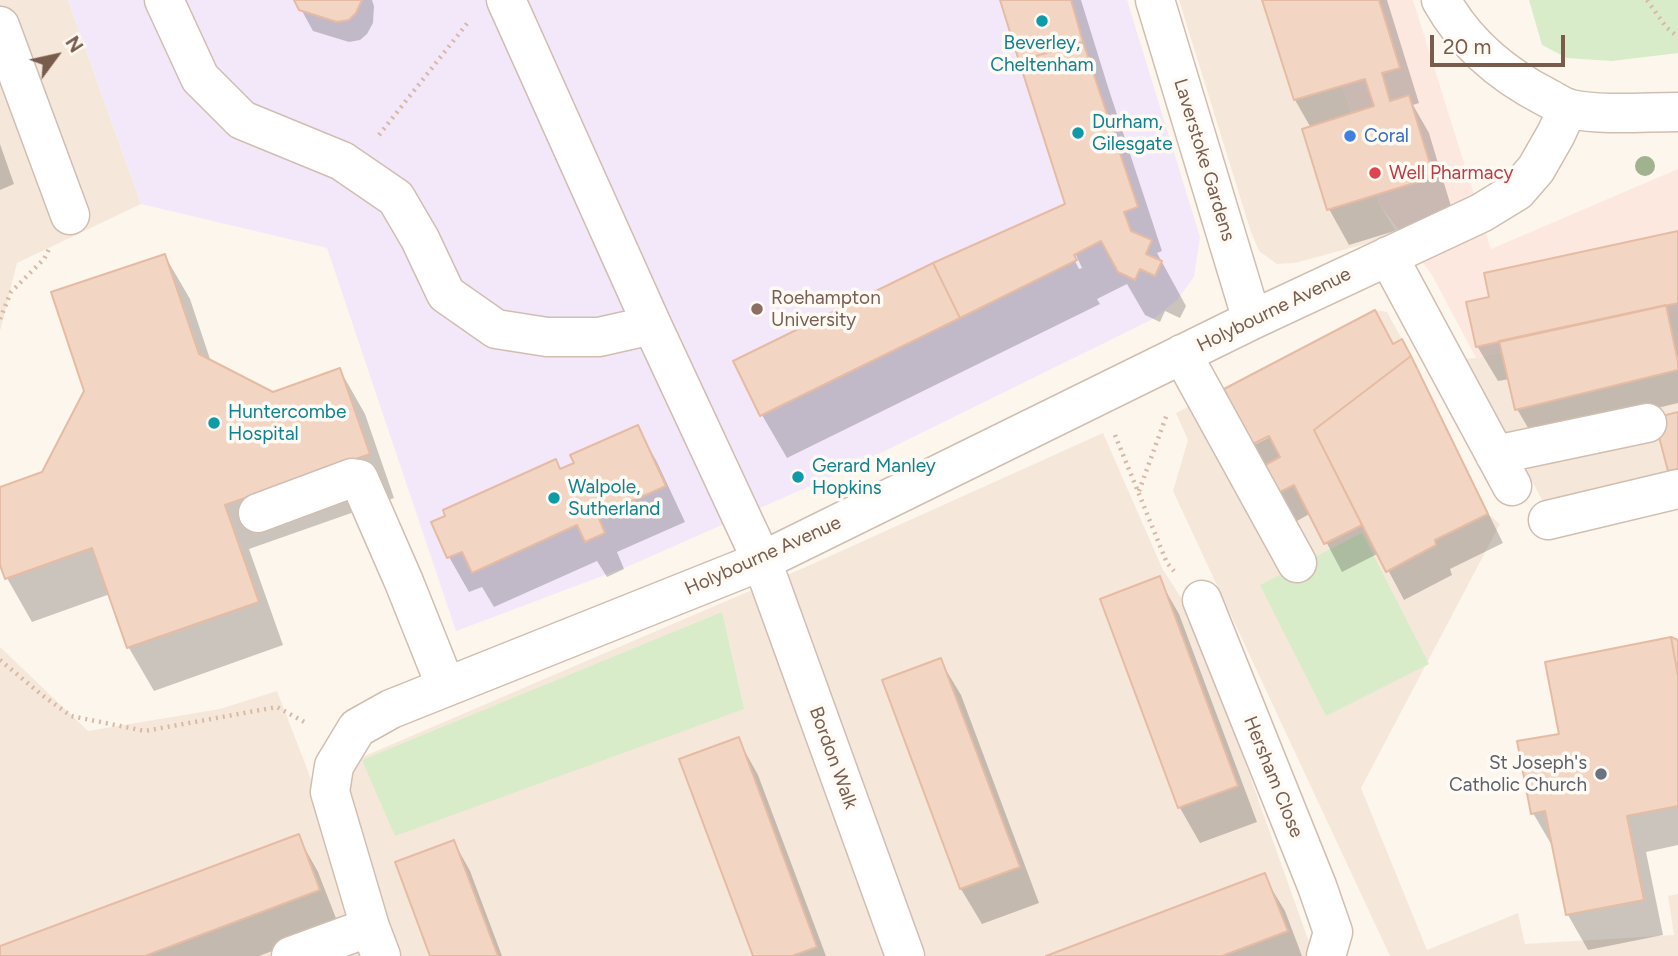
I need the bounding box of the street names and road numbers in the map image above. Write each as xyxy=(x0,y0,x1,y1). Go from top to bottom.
street label: Laverstoke Gardens xyxy=(1168,76,1240,244)
street label: Holybourne Avenue xyxy=(1193,263,1355,357)
street label: Holybourne Avenue xyxy=(681,511,845,601)
street label: Bordon Walk xyxy=(804,704,862,812)
street label: Hersham Close xyxy=(1238,713,1308,841)

